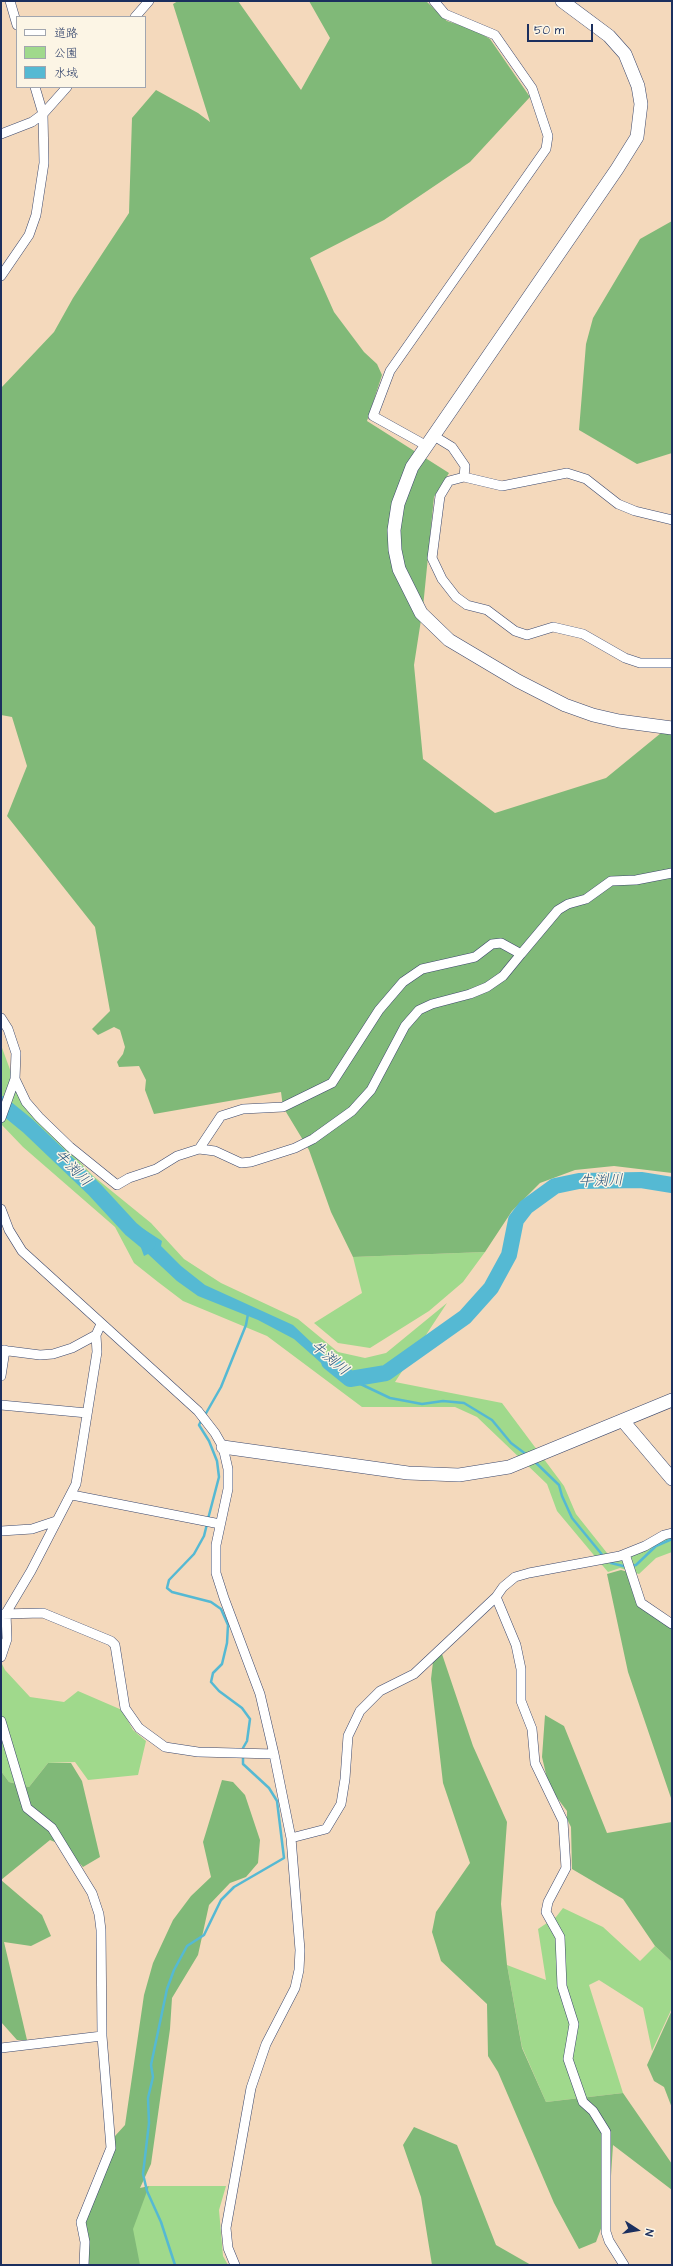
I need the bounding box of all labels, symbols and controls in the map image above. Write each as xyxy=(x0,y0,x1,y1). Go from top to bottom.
legend xyxy=(16,16,146,88)
scale bar xyxy=(529,16,595,42)
text: 50 m xyxy=(534,22,564,39)
text: 道路 xyxy=(54,25,78,42)
text: 公園 xyxy=(54,45,78,62)
text: 水域 xyxy=(54,65,78,82)
water label: 牛渕川 xyxy=(50,1147,94,1191)
water label: 牛渕川 xyxy=(578,1172,624,1192)
water label: 牛渕川 xyxy=(306,1338,352,1380)
north arrow xyxy=(617,2210,657,2250)
text: N xyxy=(641,2228,657,2238)

